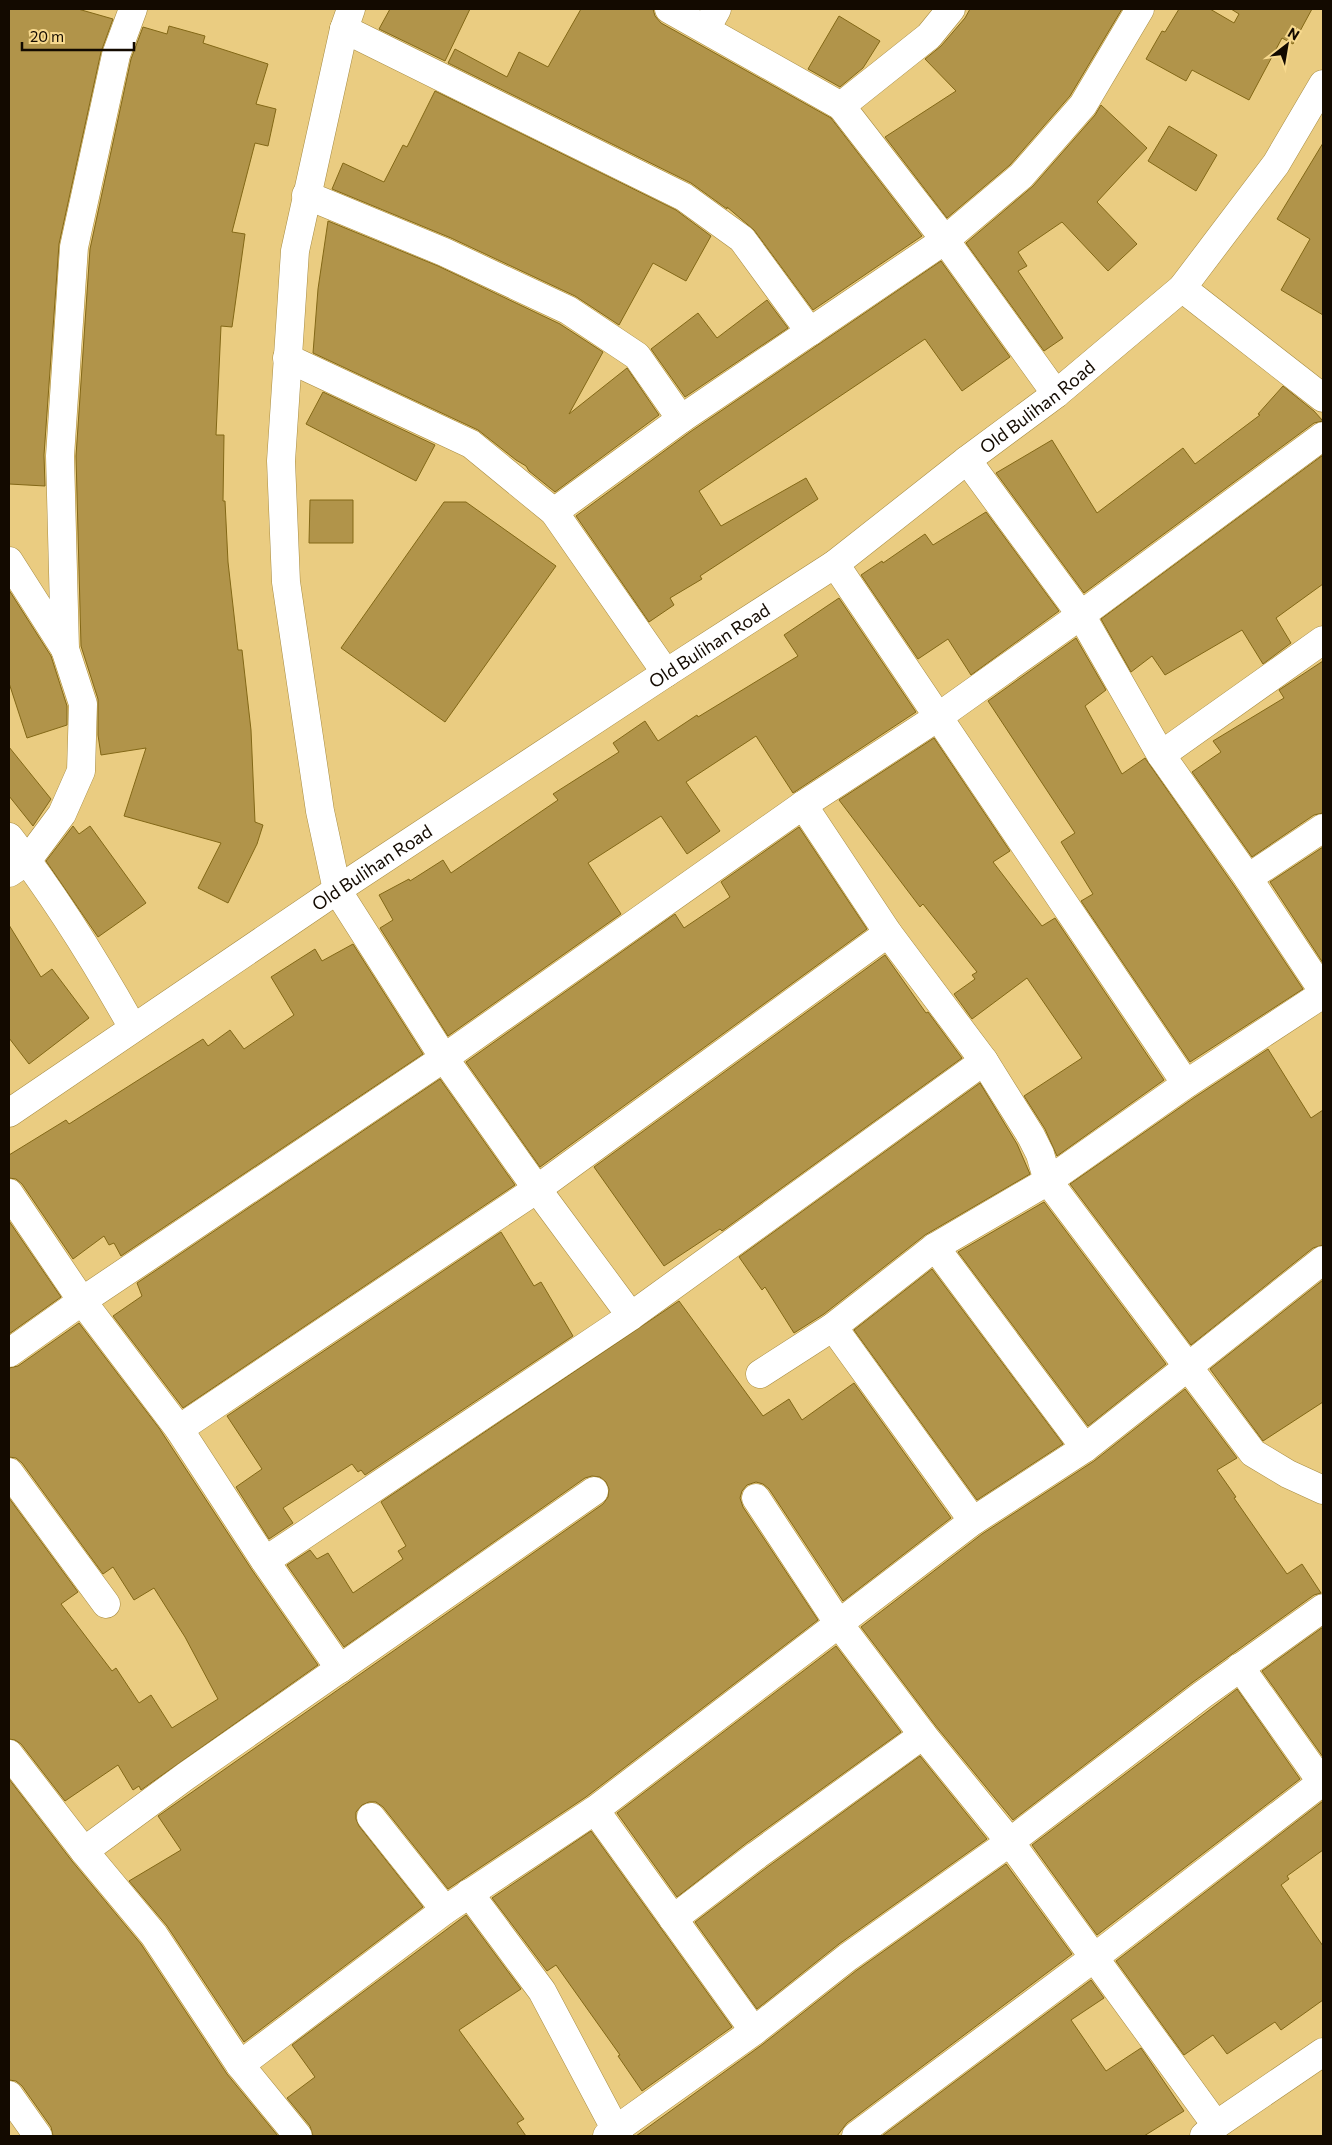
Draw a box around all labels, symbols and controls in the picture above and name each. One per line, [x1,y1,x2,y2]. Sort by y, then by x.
scale bar [22,20,135,52]
north arrow [1262,20,1312,70]
text: N [1285,23,1303,43]
text: 20 m [30,27,64,45]
street label: Old Bulihan Road [975,355,1099,458]
street label: Old Bulihan Road [644,598,774,692]
street label: Old Bulihan Road [307,820,436,915]

